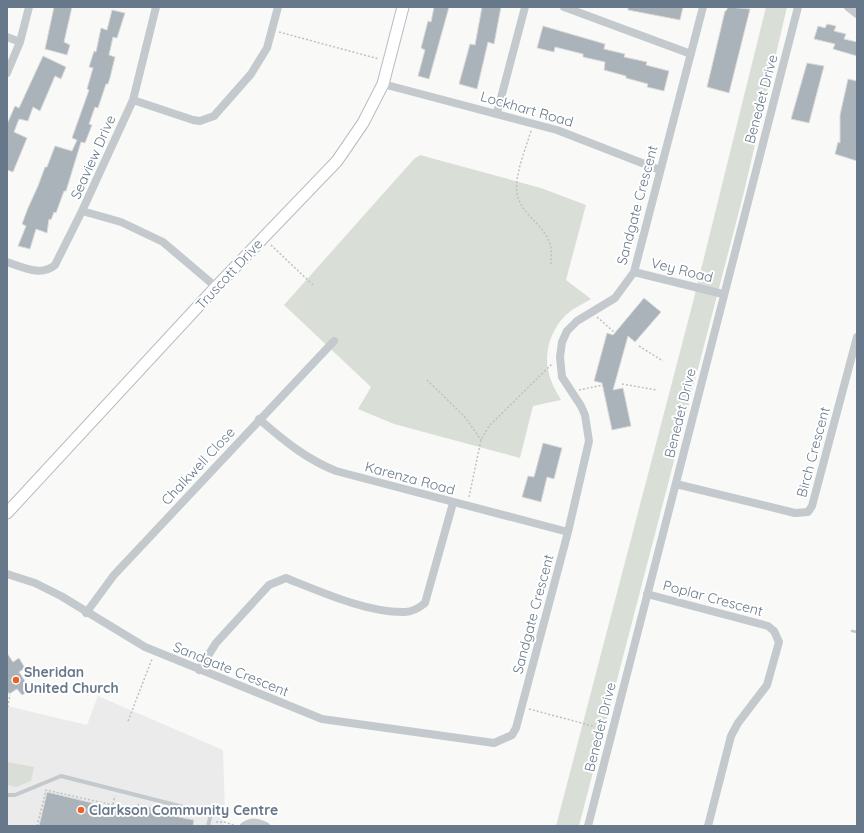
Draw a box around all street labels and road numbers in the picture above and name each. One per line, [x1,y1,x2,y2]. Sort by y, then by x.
street label: Benedet Drive [740,52,782,146]
street label: Lockhart Road [479,87,575,131]
street label: Seaview Drive [66,112,120,202]
street label: Sandgate Crescent [612,143,662,267]
street label: Truscott Drive [192,235,266,313]
street label: Vey Road [649,254,715,286]
street label: Benedet Drive [660,366,700,460]
street label: Birch Crescent [792,405,834,499]
street label: Chalkwell Close [157,423,239,509]
street label: Karenza Road [363,457,457,499]
street label: Sandgate Crescent [508,552,558,676]
street label: Poplar Crescent [661,576,765,620]
street label: Sandgate Crescent [171,638,292,701]
street label: Benedet Drive [580,680,620,774]

